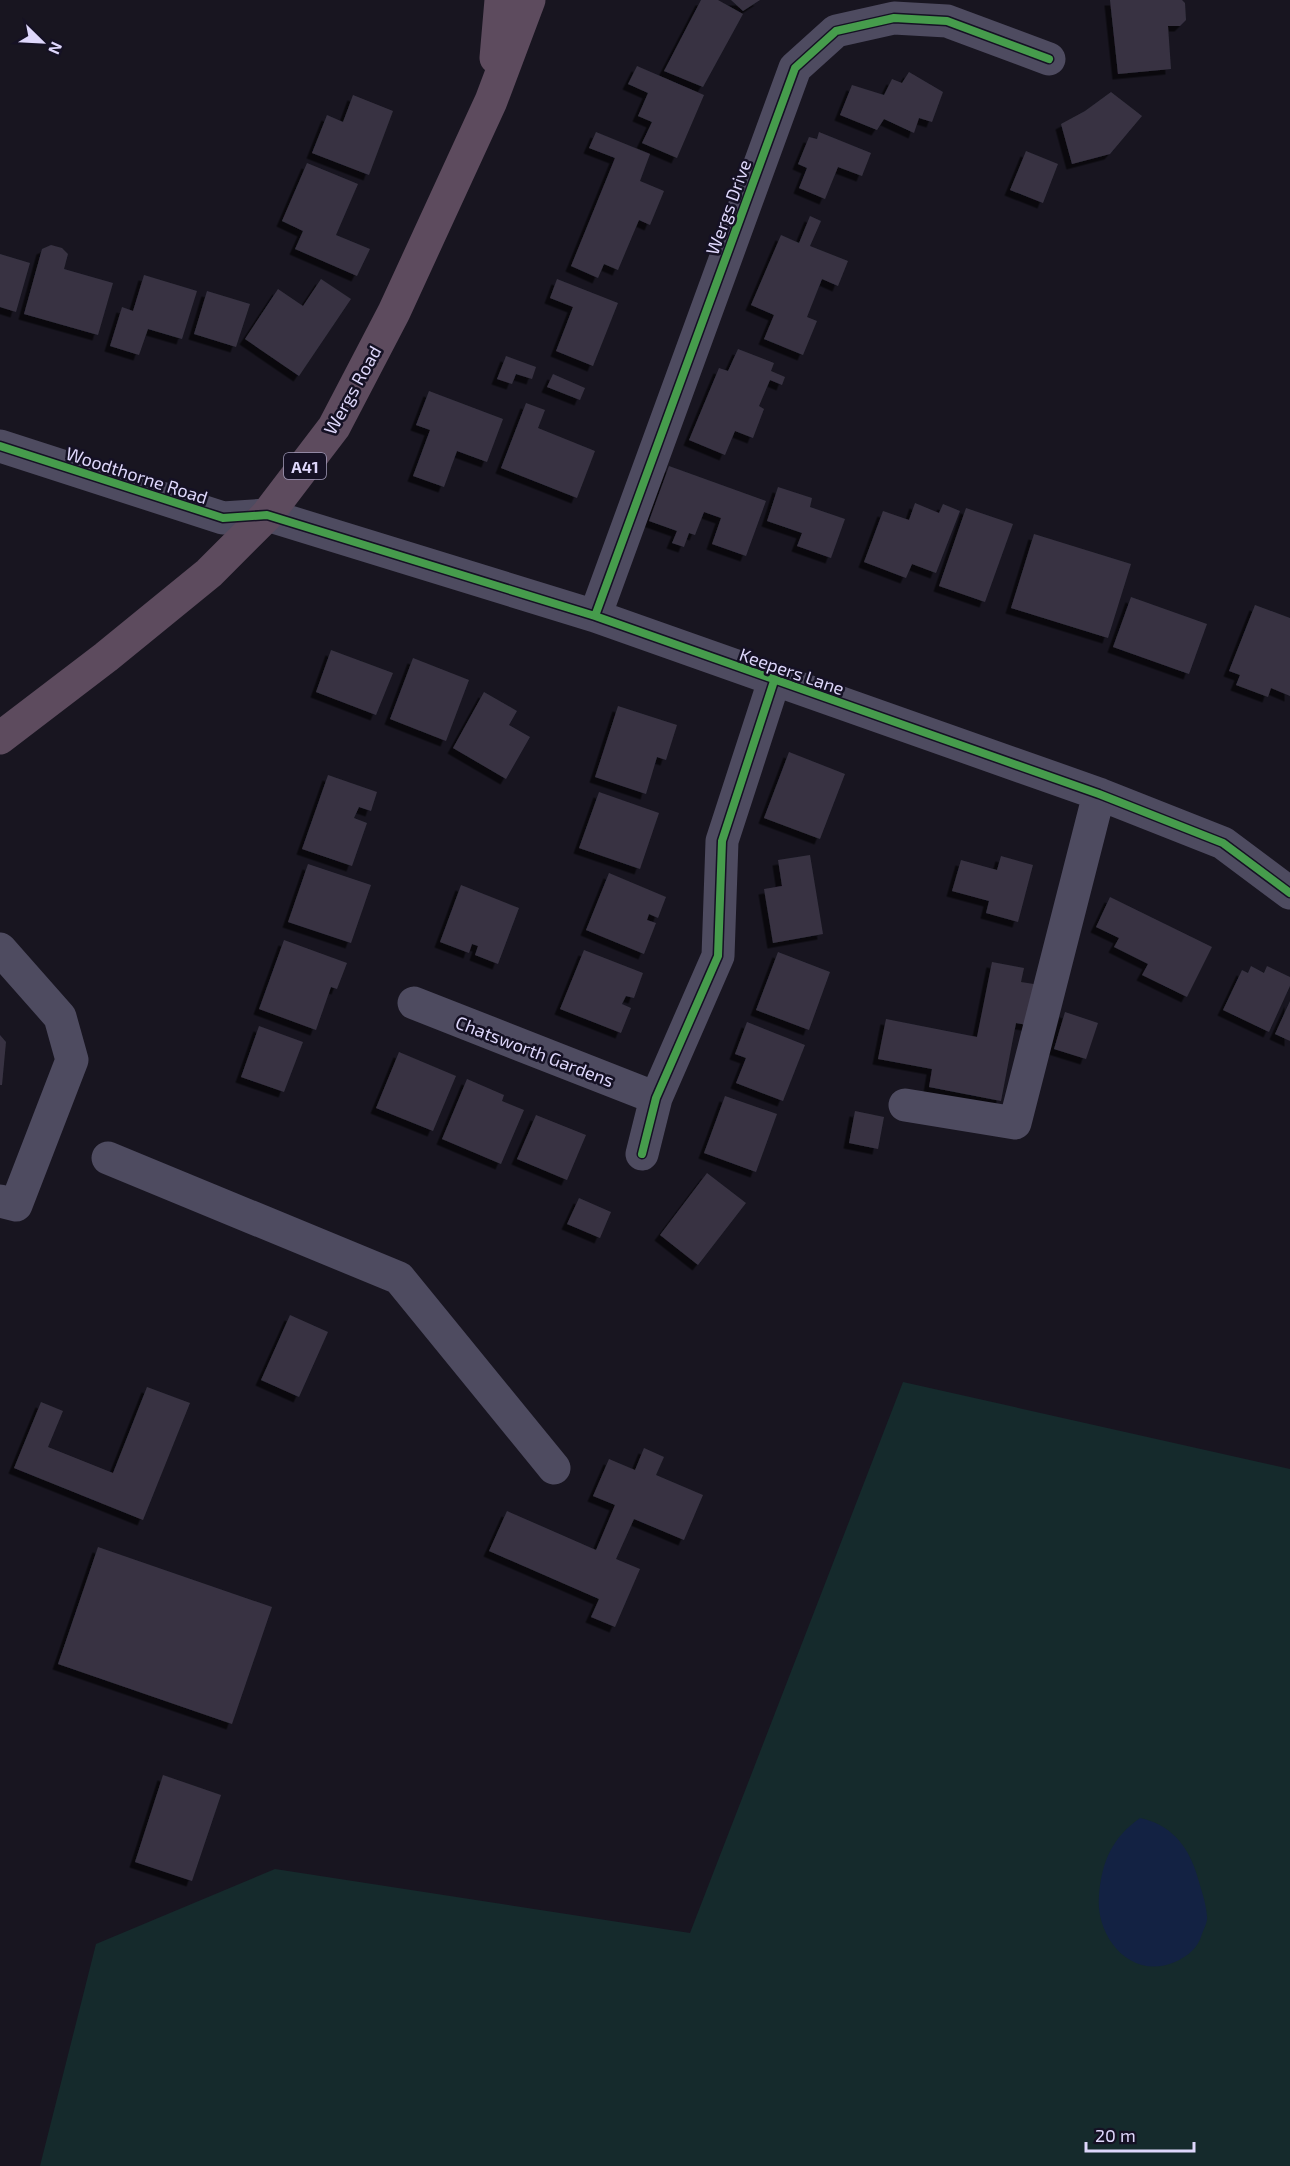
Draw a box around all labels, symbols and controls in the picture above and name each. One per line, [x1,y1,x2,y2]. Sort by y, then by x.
north arrow [12,12,72,72]
text: N [45,39,67,57]
street label: Wergs Drive [701,156,755,258]
street label: Wergs Road [319,342,385,438]
street label: Woodthorne Road [63,442,211,508]
road number: A41 [284,453,326,479]
street label: Keepers Lane [737,643,847,699]
street label: Chatsworth Gardens [453,1011,617,1091]
scale bar [1086,2115,1194,2153]
text: 20 m [1095,2124,1136,2146]

